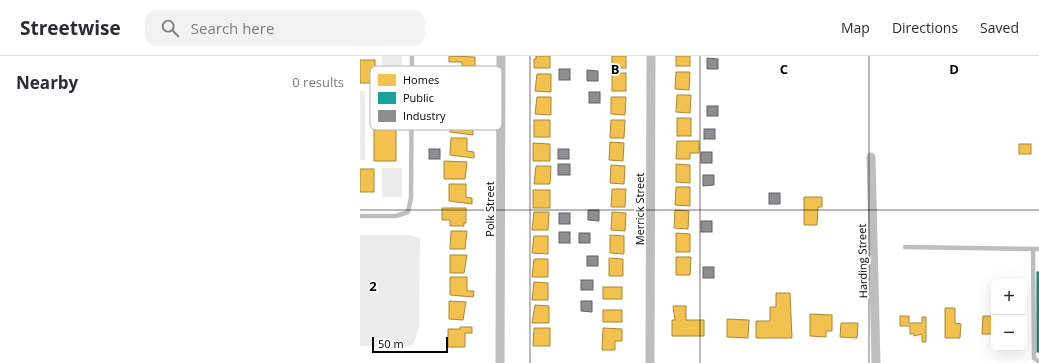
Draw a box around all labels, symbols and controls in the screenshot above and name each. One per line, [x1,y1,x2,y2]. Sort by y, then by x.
search box [145,10,425,46]
text: Streetwise [20,15,121,41]
icon: search [159,17,181,39]
text: Search here [191,18,274,38]
text: Map [841,18,870,37]
text: Directions [892,18,958,37]
text: Saved [980,18,1019,37]
text: B [611,60,620,78]
text: C [780,60,788,78]
text: D [949,60,959,78]
legend [370,66,502,130]
text: Nearby [16,71,78,94]
text: Homes [403,72,439,87]
text: 0 results [292,73,344,91]
text: Public [403,90,434,105]
text: Industry [403,108,446,123]
street label: Merrick Street [632,173,647,245]
street label: Polk Street [482,181,497,237]
street label: Harding Street [854,224,870,298]
text: 2 [369,277,377,295]
map controls [991,279,1027,351]
button: + [991,279,1027,315]
button: − [991,315,1027,351]
scale bar [372,335,448,354]
text: 50 m [378,336,404,351]

